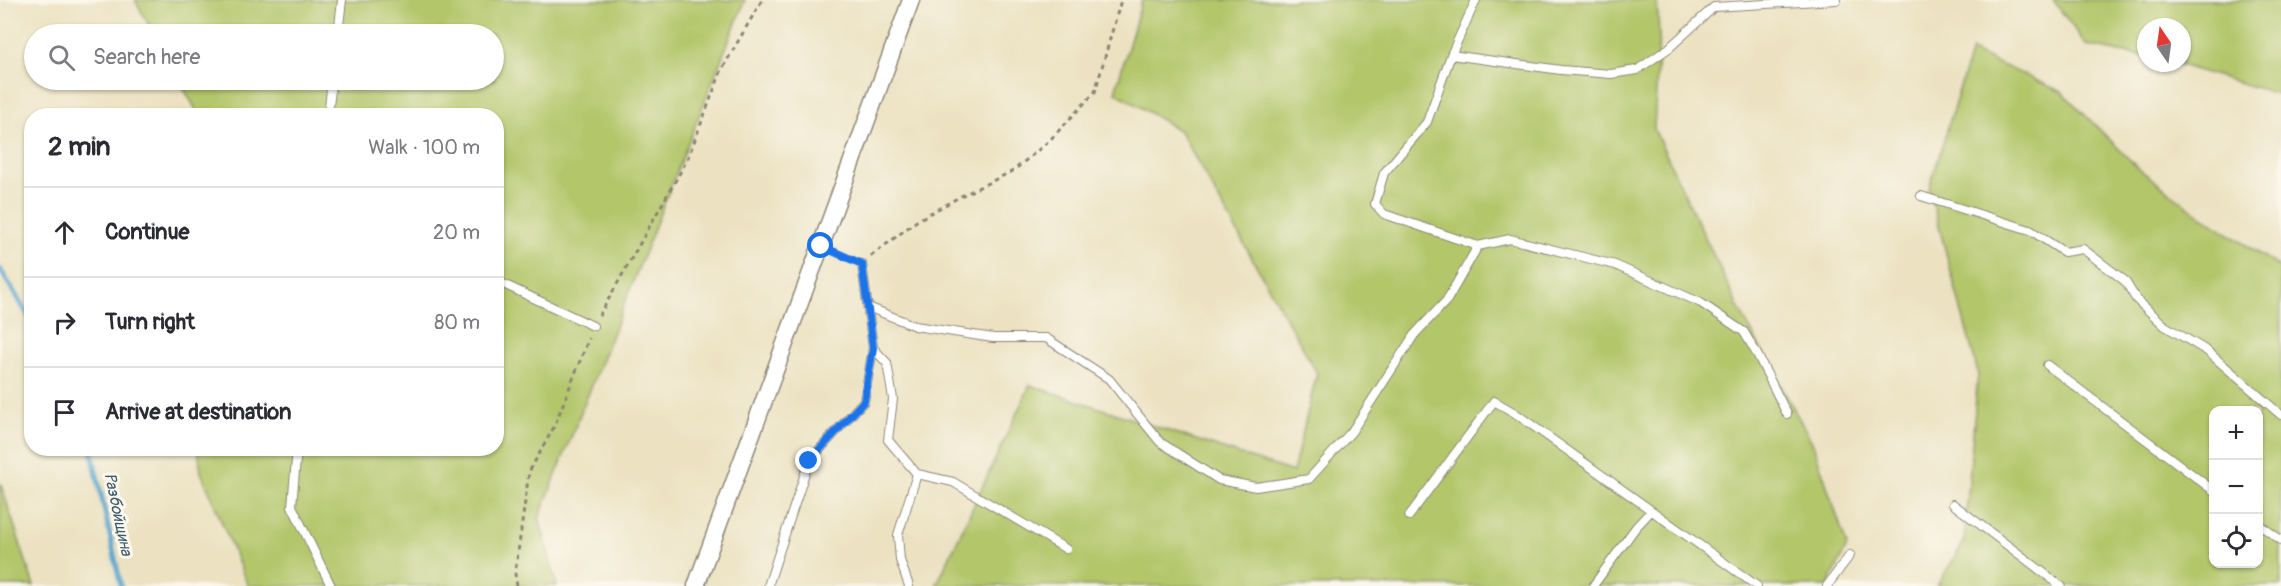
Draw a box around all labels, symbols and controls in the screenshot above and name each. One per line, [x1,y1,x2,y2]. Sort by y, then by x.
north arrow [2137,18,2191,72]
search box [24,24,504,90]
icon: search [45,41,78,74]
text: Search here [93,43,200,71]
text: 2 min [48,131,110,163]
text: Walk · 100 m [368,135,480,160]
icon: ahead [48,216,81,249]
text: Continue [105,218,189,246]
text: 20 m [433,220,480,245]
route start [807,232,833,258]
icon: right [48,306,81,339]
text: Turn right [105,308,195,336]
text: 80 m [434,310,480,335]
icon: arrive [48,396,81,429]
text: Arrive at destination [105,398,291,426]
map controls [2209,406,2263,568]
button: + [2209,406,2263,460]
route end [795,447,821,473]
button: − [2209,460,2263,514]
water label: Разбойщина [100,471,137,559]
button: locate [2209,514,2263,568]

